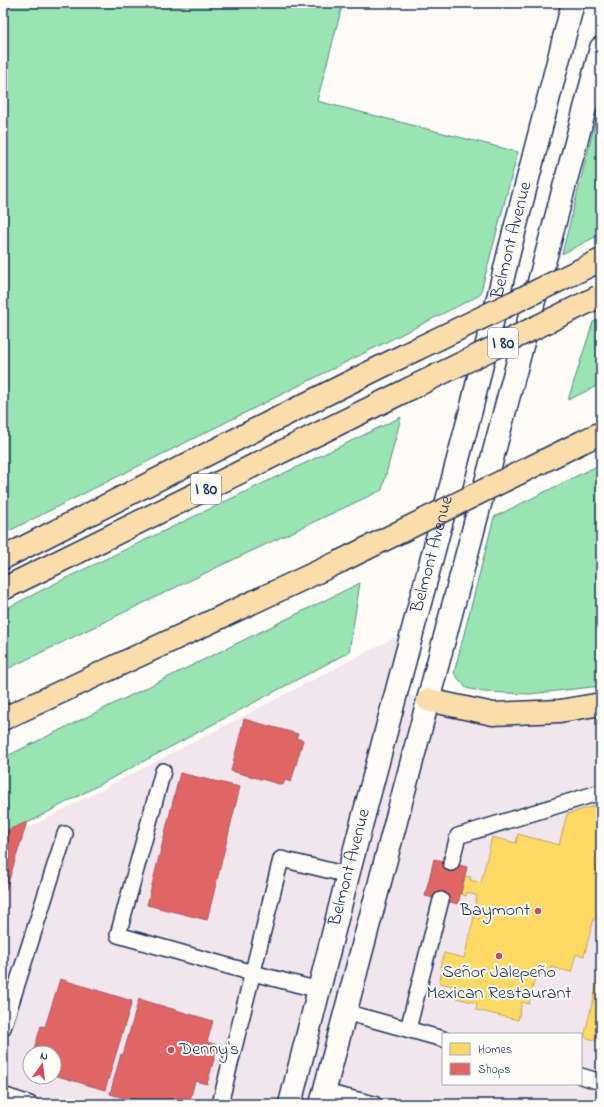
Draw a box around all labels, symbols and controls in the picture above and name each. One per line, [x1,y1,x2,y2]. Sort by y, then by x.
street label: Belmont Avenue [485,178,540,302]
road number: I 80 [488,328,518,358]
road number: I 80 [191,474,221,504]
street label: Belmont Avenue [405,492,461,617]
street label: Belmont Avenue [322,805,378,930]
place label: Baymont [459,898,530,924]
marker: Baymont [533,906,543,916]
marker: Señor Jalepeño Mexican Restaurant [494,951,504,961]
place label: Señor Jalepeño Mexican Restaurant [427,960,571,1007]
legend [442,1033,582,1085]
place label: Denny's [178,1037,239,1063]
text: Homes [478,1041,512,1059]
north arrow [22,1045,62,1085]
marker: Denny's [166,1045,176,1055]
text: N [39,1048,50,1065]
text: Shops [478,1061,510,1079]

